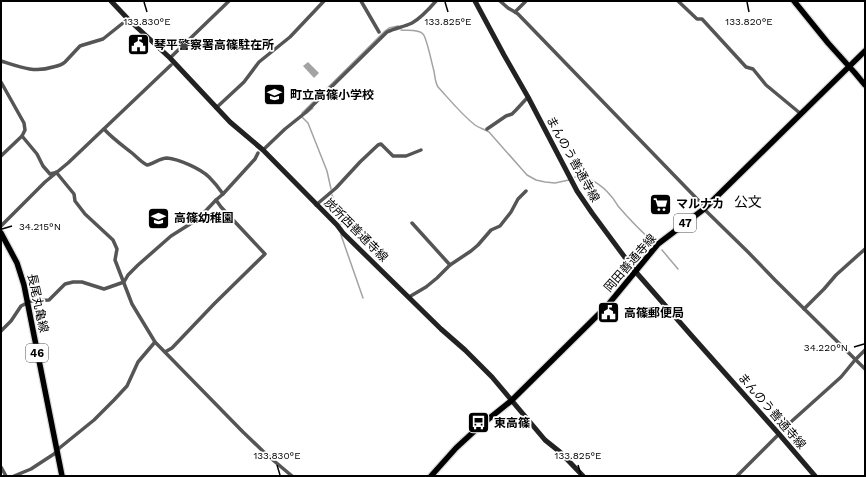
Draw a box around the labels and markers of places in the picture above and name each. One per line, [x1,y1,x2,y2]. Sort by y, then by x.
public building icon: 琴平警察署高篠駐在所 [126,32,152,58]
place label: 琴平警察署高篠駐在所 [154,38,274,52]
school or university icon: 町立高篠小学校 [262,82,288,108]
place label: 町立高篠小学校 [290,88,374,102]
supermarket icon: マルナカ [648,191,674,217]
place label: マルナカ [676,197,724,211]
school or university icon: 高篠幼稚園 [146,205,172,231]
place label: 高篠幼稚園 [174,211,234,225]
public building icon: 高篠郵便局 [596,300,622,326]
place label: 高篠郵便局 [624,306,684,320]
bus stop icon: 東高篠 [466,410,492,436]
place label: 東高篠 [494,416,530,430]

